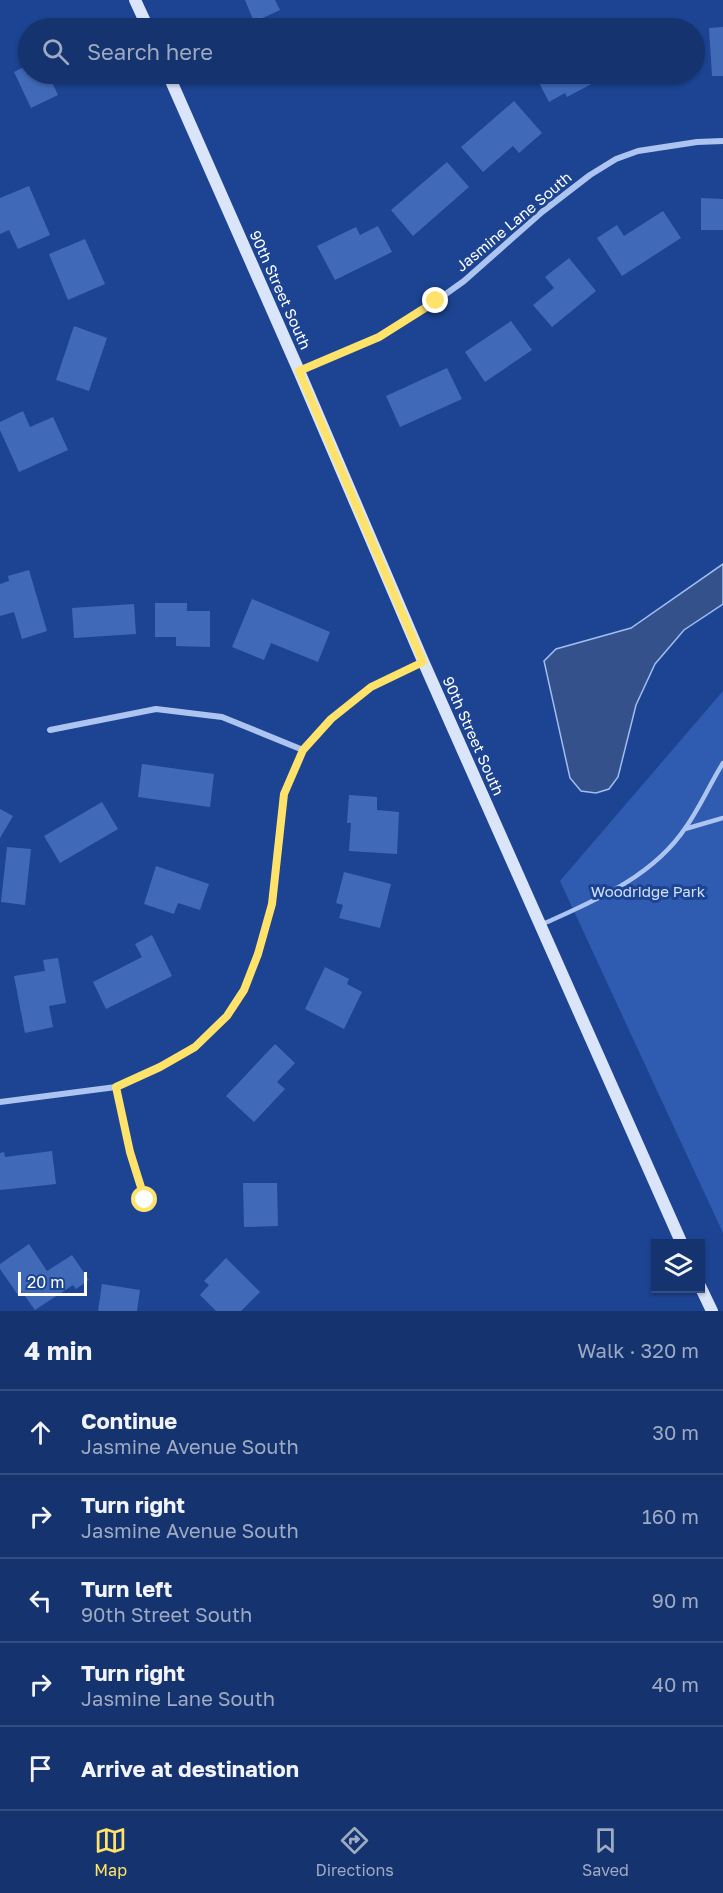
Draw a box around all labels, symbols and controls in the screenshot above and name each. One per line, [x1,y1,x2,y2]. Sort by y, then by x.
search box [18,18,705,84]
icon: search [39,35,72,68]
text: Search here [87,38,213,65]
street label: Jasmine Lane South [452,168,575,275]
street label: 90th Street South [247,227,315,352]
route end [422,287,448,313]
street label: 90th Street South [440,673,508,798]
park label: Woodridge Park [591,882,706,900]
route start [131,1186,157,1212]
map controls [651,1239,705,1293]
button: layers [651,1239,705,1293]
scale bar [18,1269,87,1296]
text: 20 m [27,1272,64,1292]
text: 4 min [24,1335,92,1366]
text: Walk · 320 m [577,1338,699,1362]
text: Continue [81,1407,177,1434]
icon: ahead [24,1416,57,1449]
text: 30 m [652,1420,699,1444]
text: Jasmine Avenue South [81,1434,299,1458]
text: Turn right [81,1491,185,1518]
icon: right [24,1500,57,1533]
text: 160 m [642,1504,699,1528]
text: Jasmine Avenue South [81,1518,299,1542]
text: Turn left [81,1575,172,1602]
icon: left [24,1584,57,1617]
text: 90 m [652,1588,699,1612]
text: 90th Street South [81,1602,252,1626]
text: Turn right [81,1659,185,1686]
icon: right [24,1668,57,1701]
text: 40 m [652,1672,699,1696]
text: Jasmine Lane South [81,1686,275,1710]
icon: arrive [24,1752,57,1785]
text: Arrive at destination [81,1755,299,1782]
tab: Map [94,1824,127,1880]
tab: Directions [316,1824,394,1880]
tab: Saved [582,1824,629,1880]

